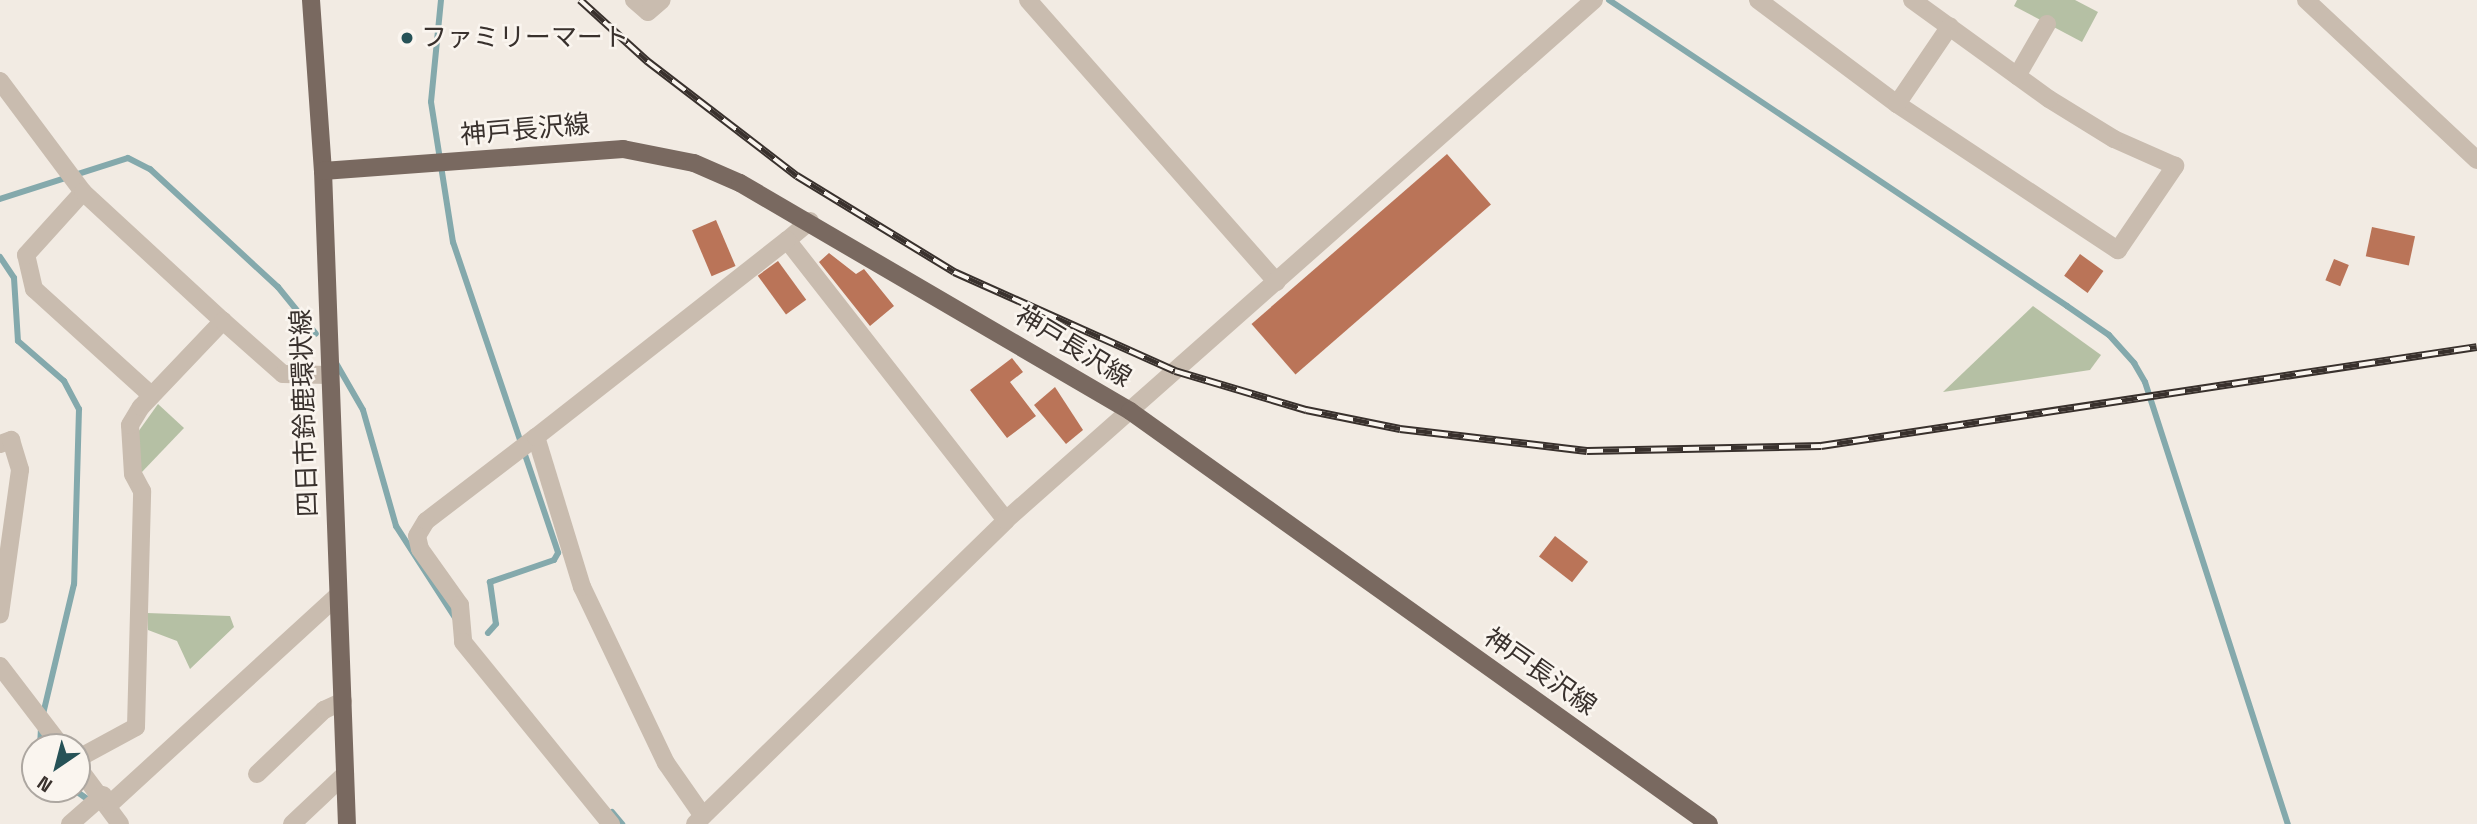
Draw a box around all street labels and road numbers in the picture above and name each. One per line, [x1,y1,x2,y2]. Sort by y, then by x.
street label: 神戸長沢線 [459,109,591,151]
street label: 神戸長沢線 [1009,300,1137,394]
street label: 四日市鈴鹿環状線 [286,309,324,517]
street label: 神戸長沢線 [1478,622,1602,722]

